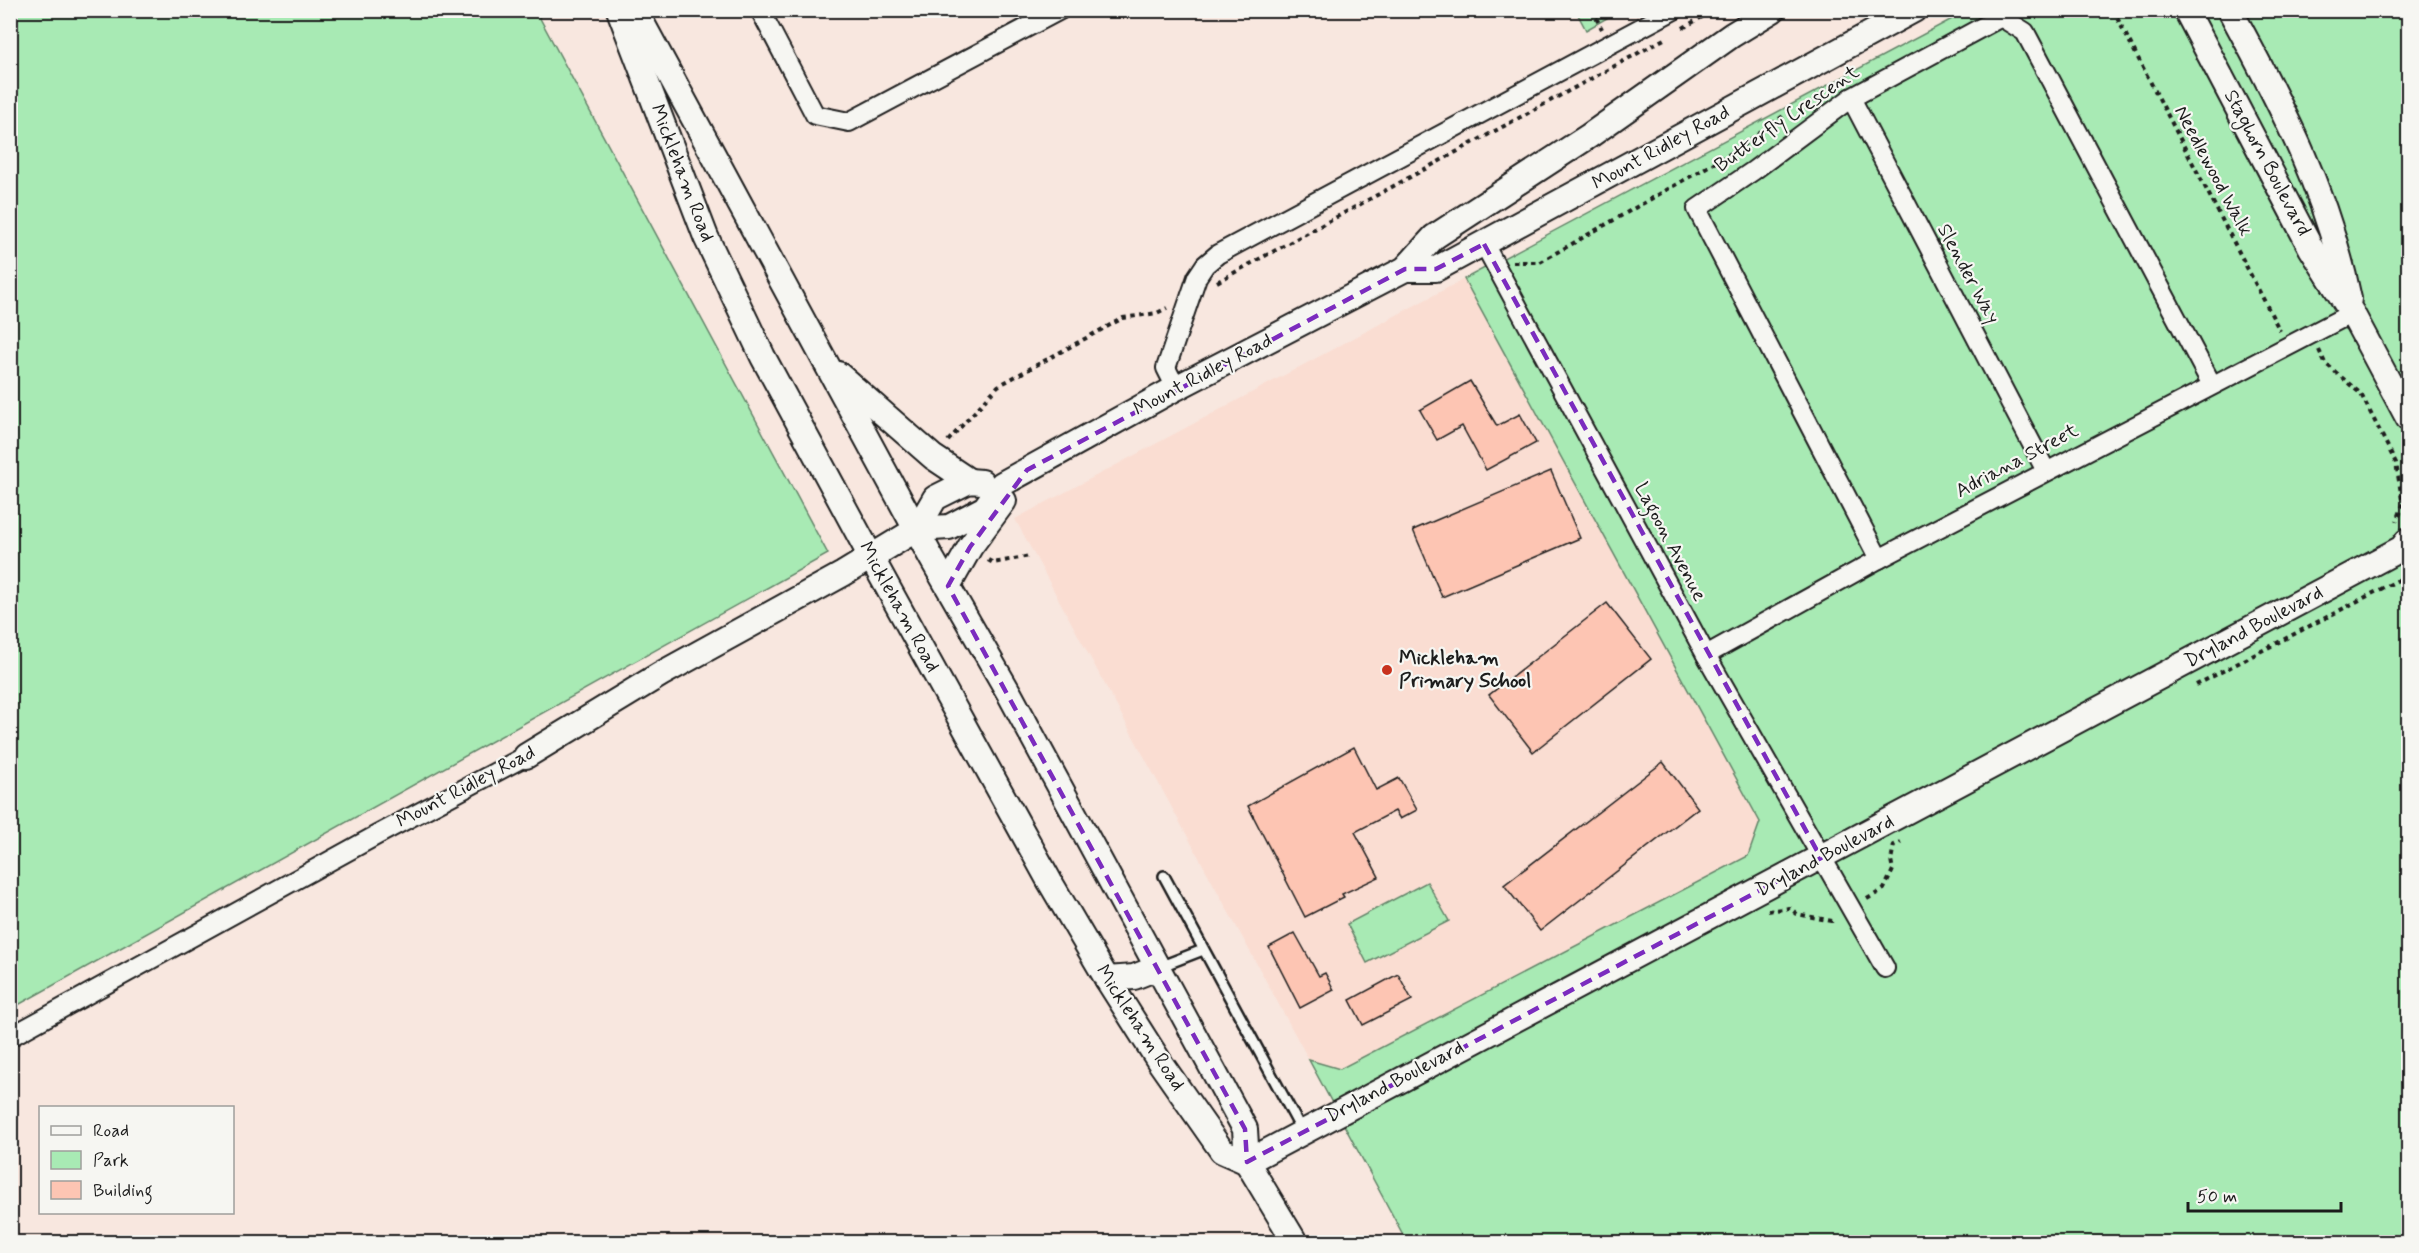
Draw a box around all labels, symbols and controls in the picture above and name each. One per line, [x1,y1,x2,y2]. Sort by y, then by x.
street label: Butterfly Crescent [1709,59,1865,179]
street label: Staghorn Boulevard [2216,85,2317,241]
street label: Mount Ridley Road [1587,99,1735,197]
street label: Mickleham Road [643,100,721,246]
street label: Needlewood Walk [2167,101,2259,241]
street label: Slender Way [1930,219,2006,329]
street label: Mount Ridley Road [1129,327,1277,423]
street label: Adriana Street [1951,417,2083,505]
street label: Lagoon Avenue [1626,478,1713,607]
street label: Mickleham Road [852,537,946,677]
street label: Dryland Boulevard [2180,579,2328,675]
place label: Mickleham Primary School [1399,645,1531,695]
marker: Mickleham Primary School [1380,663,1394,677]
street label: Mount Ridley Road [392,739,540,835]
street label: Dryland Boulevard [1751,808,1899,904]
street label: Mickleham Road [1089,960,1191,1096]
street label: Dryland Boulevard [1321,1034,1469,1130]
legend [39,1106,234,1214]
text: Road [93,1119,129,1143]
text: Park [93,1149,129,1173]
scale bar [2188,1175,2341,1213]
text: Building [93,1179,153,1205]
text: 50 m [2197,1185,2237,1209]

